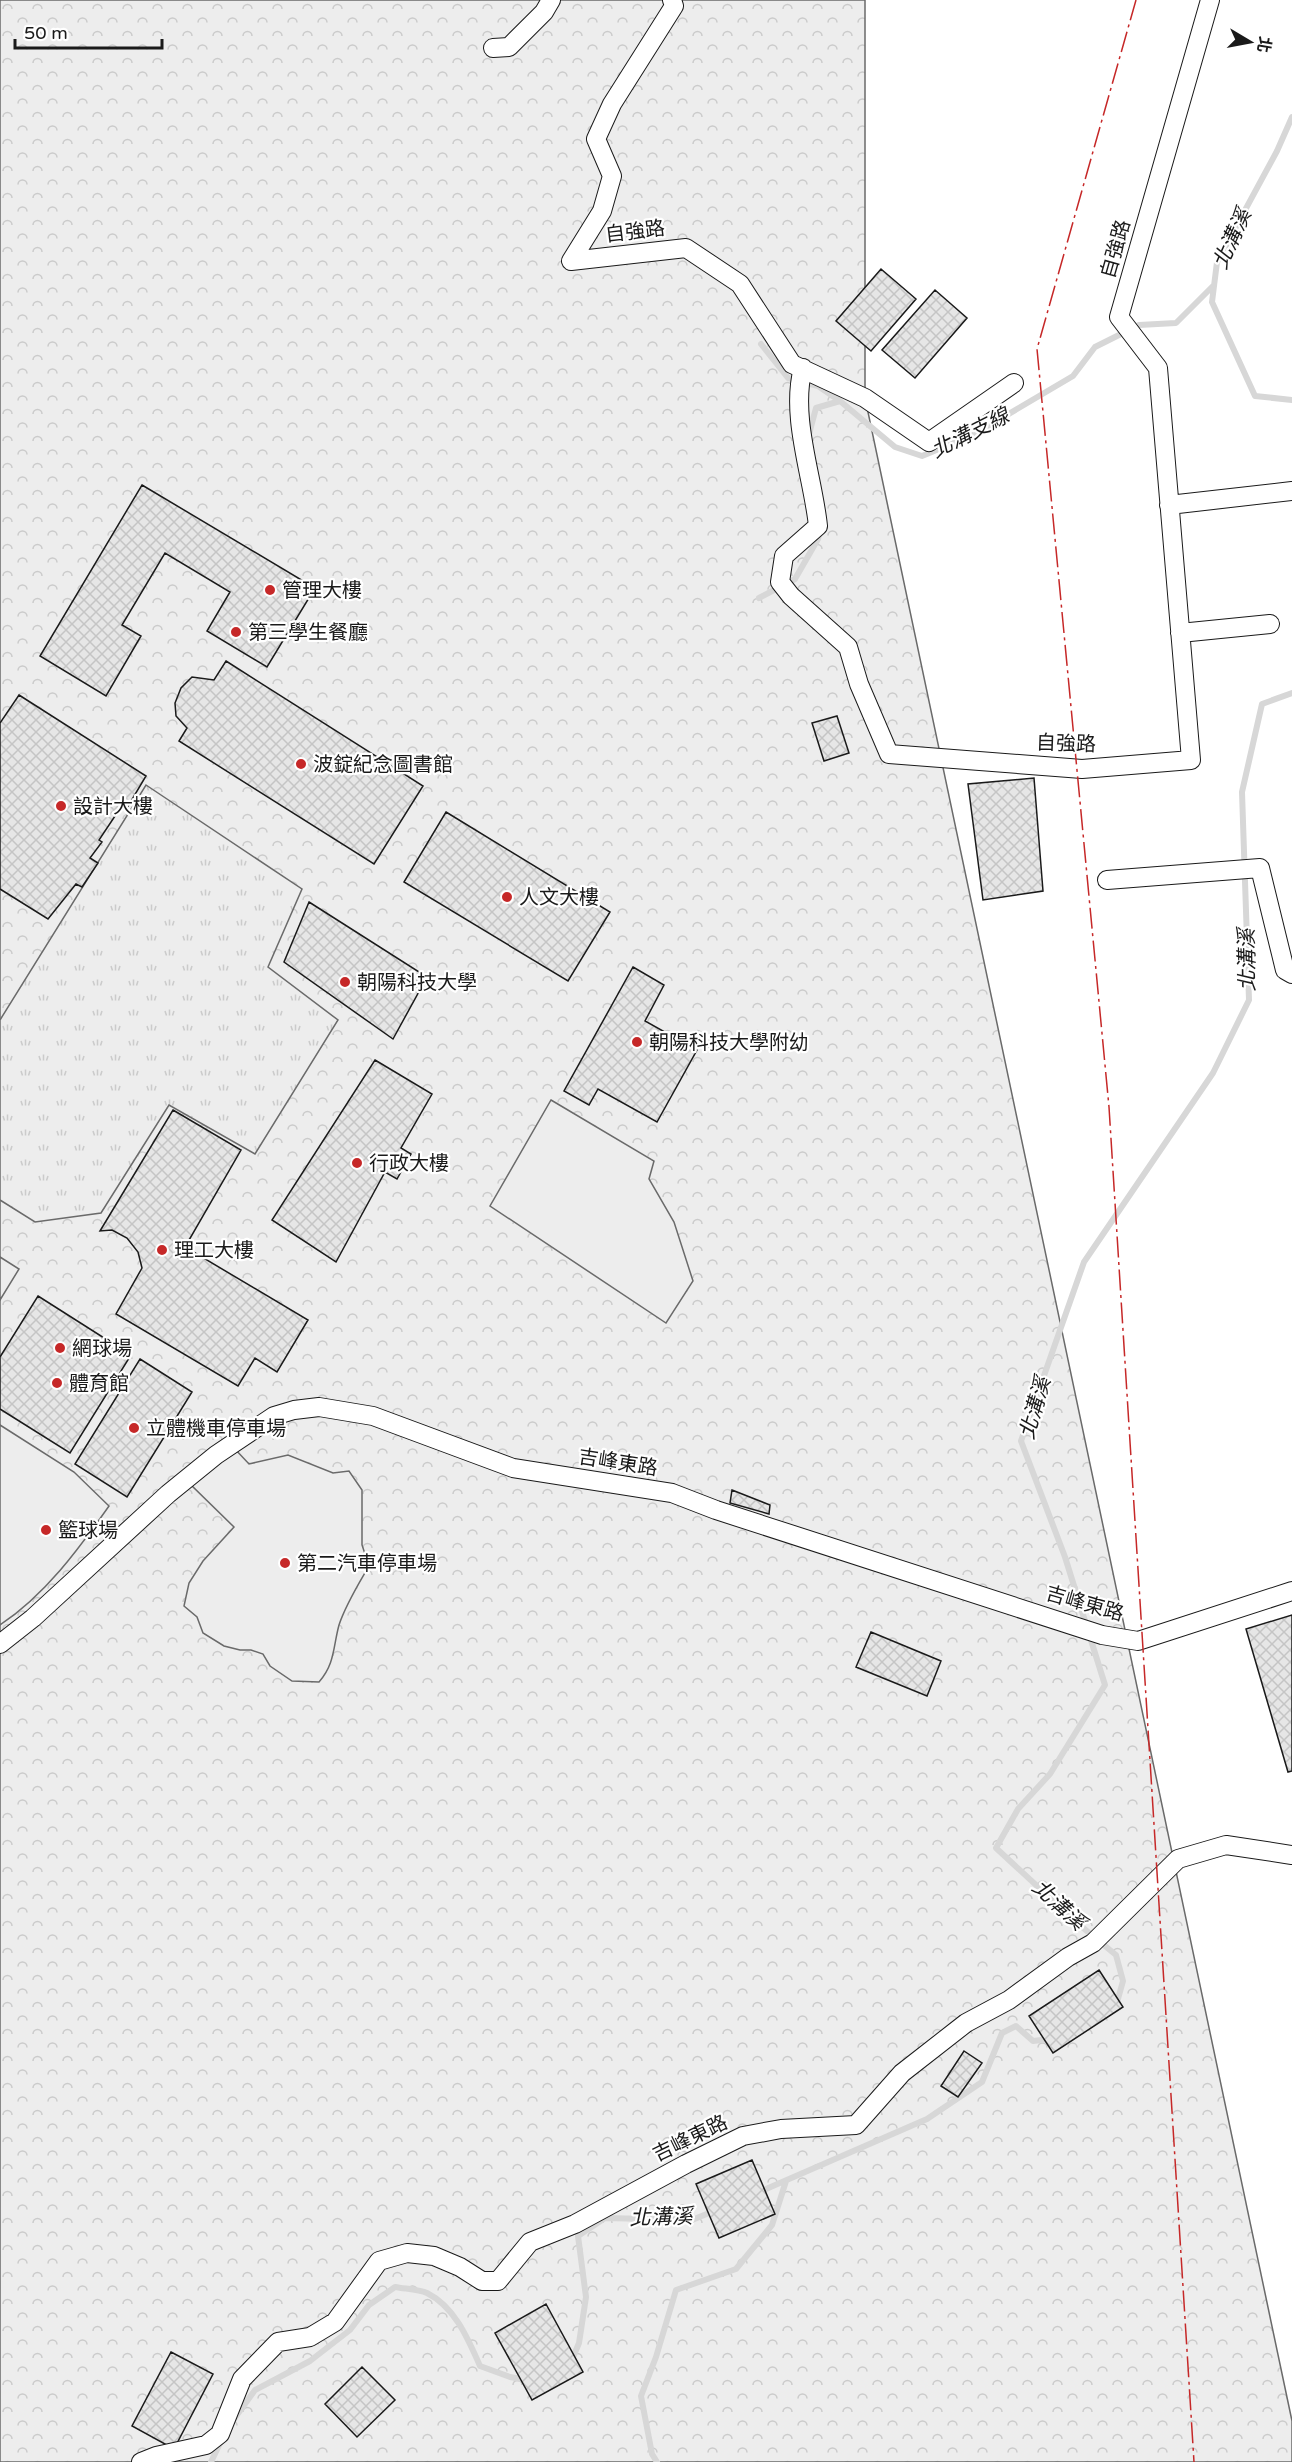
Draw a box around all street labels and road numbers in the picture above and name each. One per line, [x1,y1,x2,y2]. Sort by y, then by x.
street label: 自強路 [604,216,666,248]
street label: 自強路 [1096,217,1136,281]
street label: 自強路 [1036,731,1096,757]
street label: 吉峰東路 [576,1445,659,1481]
street label: 吉峰東路 [1043,1581,1126,1627]
street label: 吉峰東路 [649,2111,732,2167]

